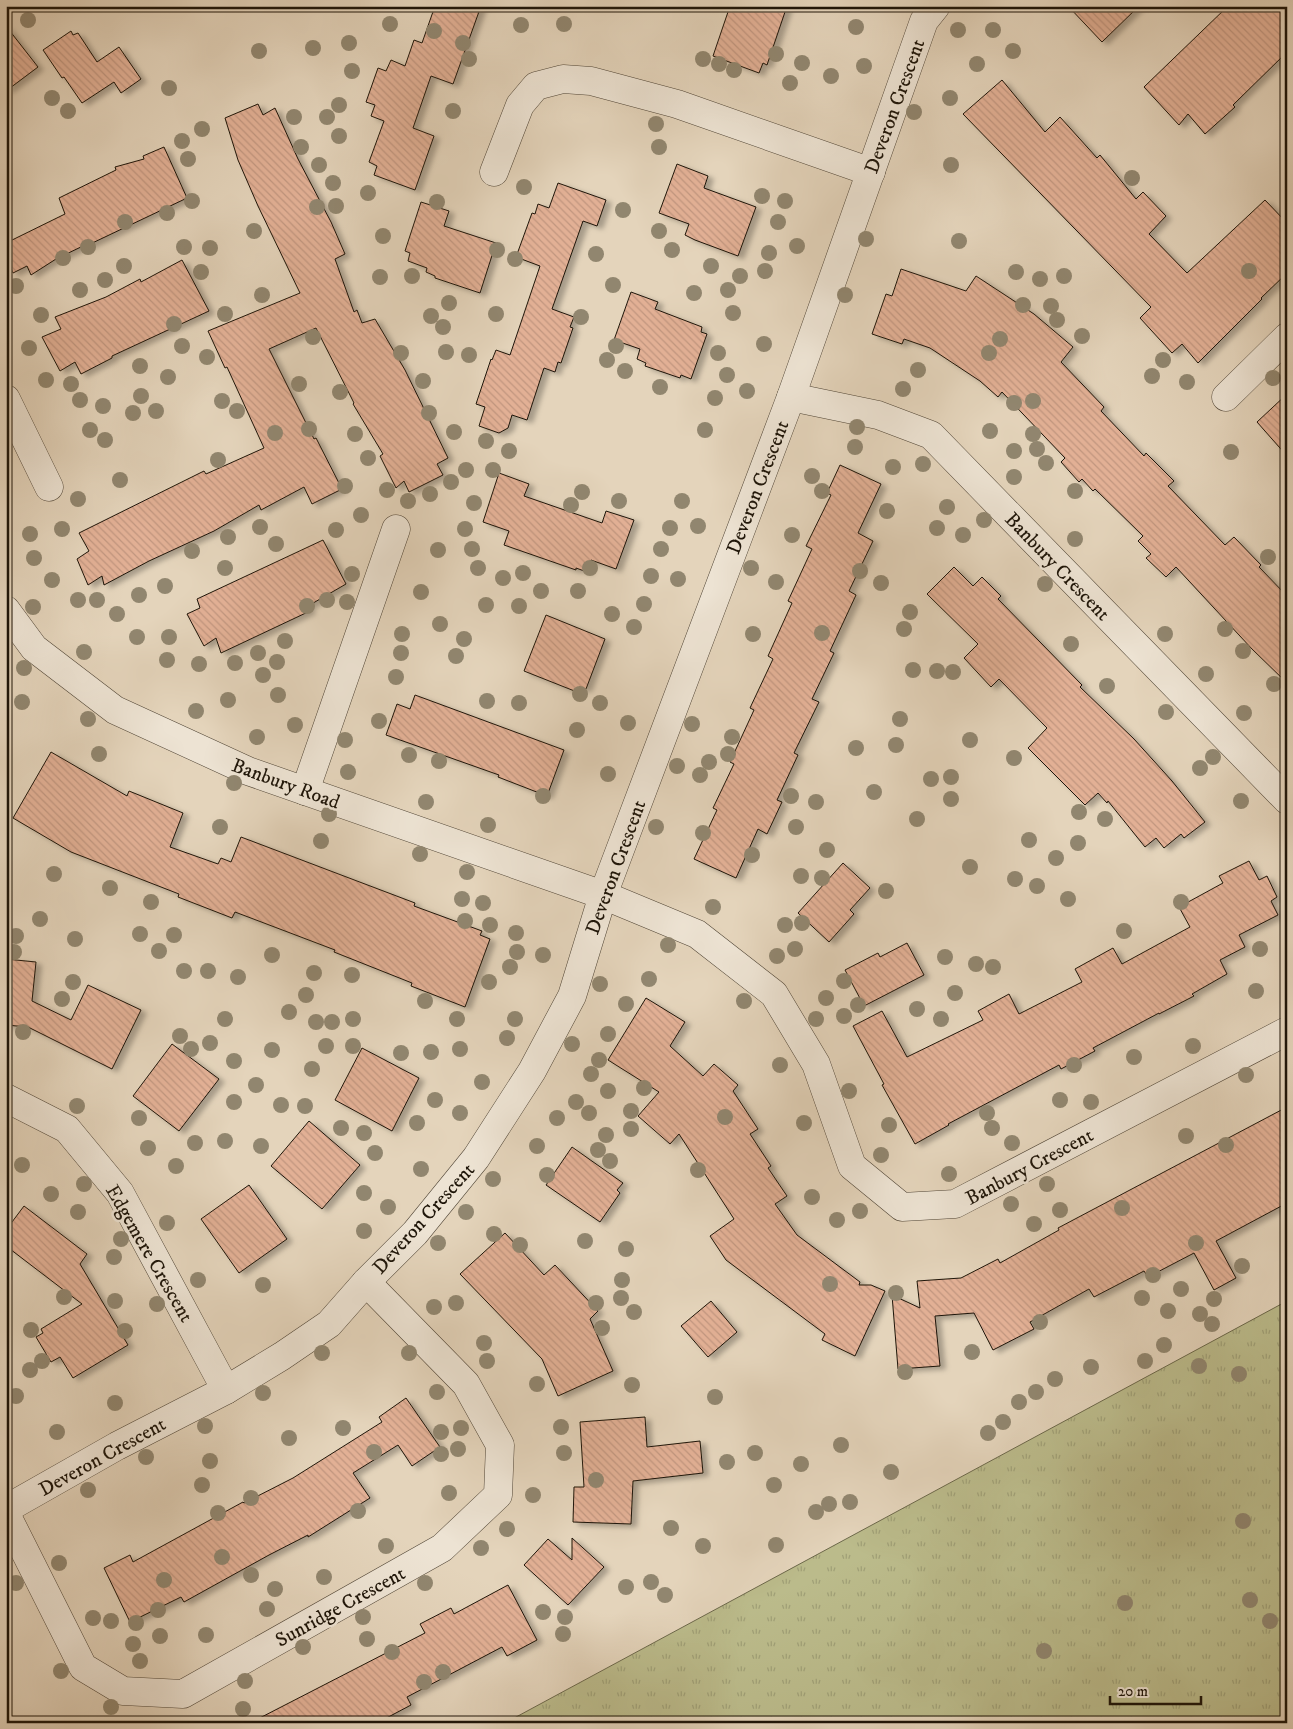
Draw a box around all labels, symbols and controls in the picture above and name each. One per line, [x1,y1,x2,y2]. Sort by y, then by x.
street label: Deveron Crescent [859,36,931,177]
street label: Deveron Crescent [721,417,795,558]
street label: Banbury Crescent [999,508,1115,626]
street label: Banbury Road [228,753,343,816]
street label: Deveron Crescent [580,797,652,938]
street label: Banbury Crescent [962,1123,1098,1211]
street label: Deveron Crescent [368,1158,481,1280]
street label: Edgemere Crescent [99,1181,198,1327]
street label: Deveron Crescent [35,1412,171,1503]
street label: Sunridge Crescent [271,1561,410,1653]
scale bar [1110,1674,1202,1706]
text: 20 m [1118,1682,1148,1701]

